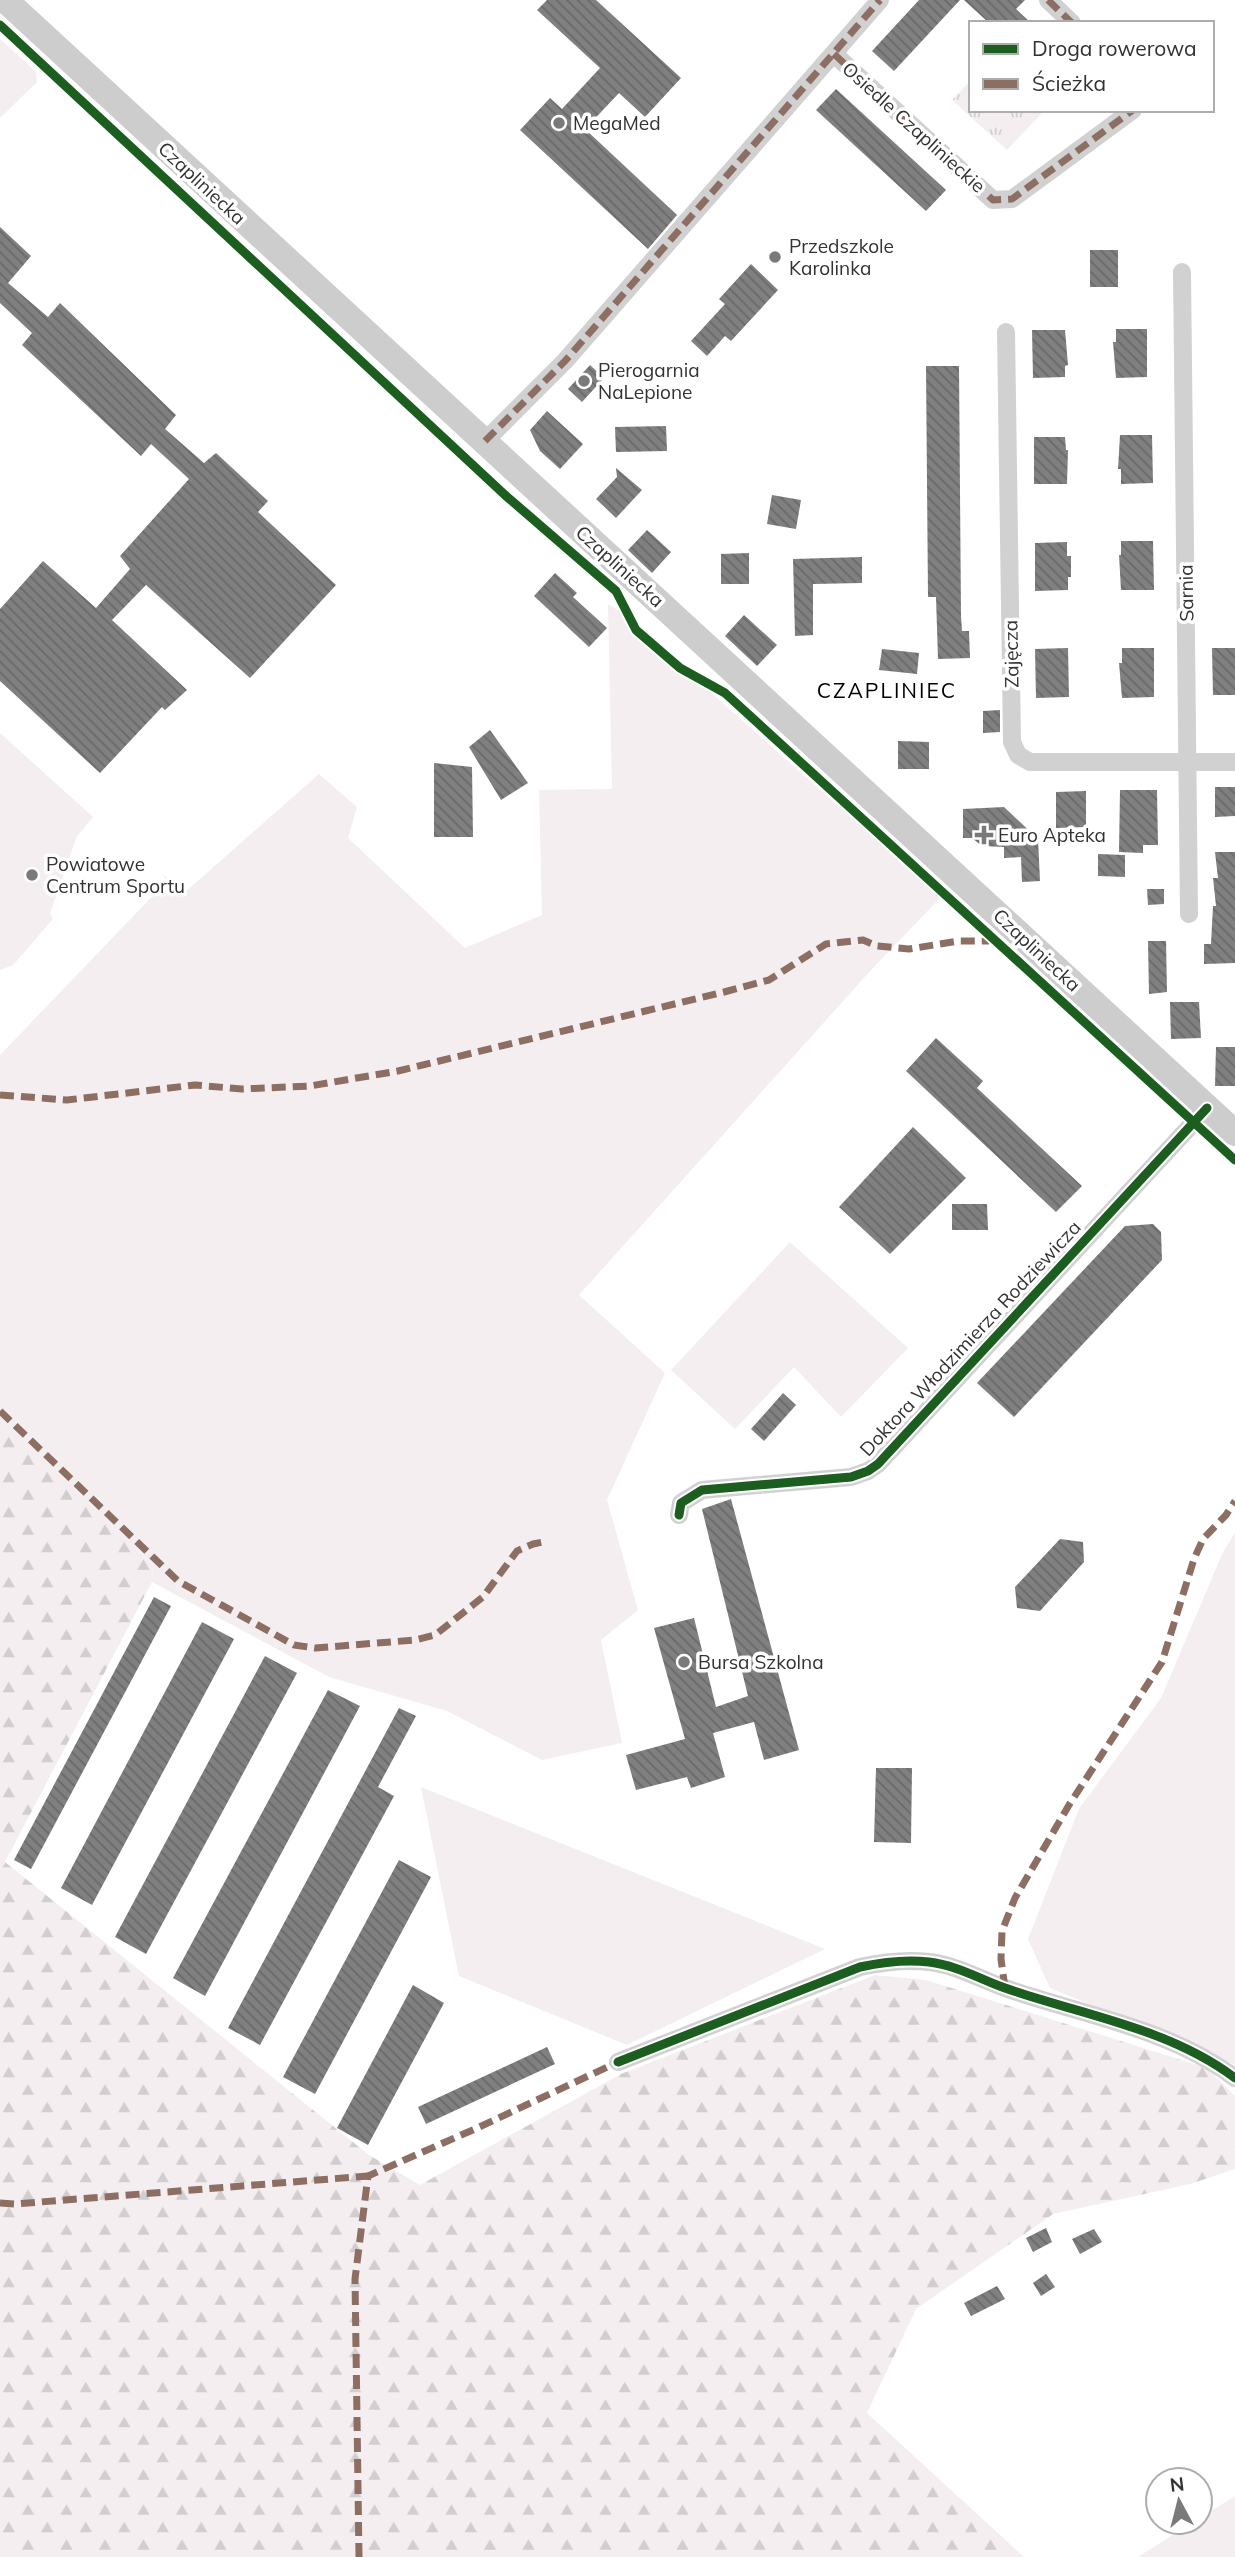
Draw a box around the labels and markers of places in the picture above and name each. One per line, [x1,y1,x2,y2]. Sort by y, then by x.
place label: MegaMed [573,111,661,135]
marker: MegaMed [551,115,567,131]
place label: Przedszkole Karolinka [789,234,894,280]
marker: Przedszkole Karolinka [767,249,783,265]
place label: Pierogarnia NaLepione [598,358,700,404]
marker: Pierogarnia NaLepione [576,373,592,389]
place label: Euro Apteka [998,823,1106,847]
marker: Euro Apteka [976,827,992,843]
place label: Powiatowe Centrum Sportu [46,852,185,898]
marker: Powiatowe Centrum Sportu [24,867,40,883]
place label: Bursa Szkolna [698,1650,824,1674]
marker: Bursa Szkolna [676,1654,692,1670]

